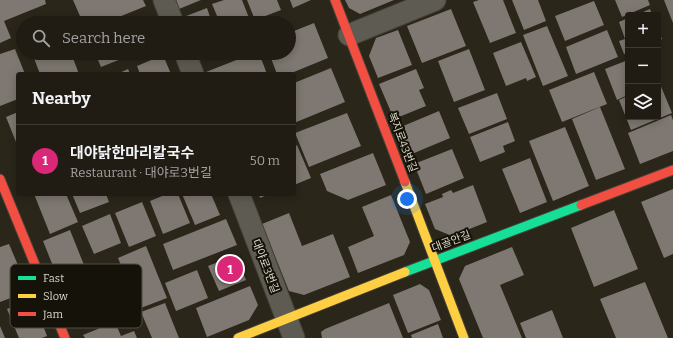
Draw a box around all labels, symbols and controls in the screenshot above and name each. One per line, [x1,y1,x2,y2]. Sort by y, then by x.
map controls [625,12,661,120]
button: + [625,12,661,48]
search box [16,16,296,60]
icon: search [30,27,52,49]
text: Search here [62,29,145,47]
button: − [625,48,661,84]
button: layers [625,84,661,120]
text: Nearby [32,88,91,109]
street label: 복지로43번길 [385,110,420,174]
text: 대야닭한마리칼국수 [70,144,194,162]
text: 1 [42,153,48,168]
text: 50 m [250,153,280,168]
text: Restaurant · 대야로3번길 [70,165,212,180]
your location [397,189,417,209]
street label: 대골안길 [430,228,472,255]
street label: 대야로3번길 [249,237,282,295]
pin: 1 [217,254,243,284]
legend [10,264,142,328]
text: Fast [43,272,64,285]
text: Slow [43,290,68,303]
text: Jam [42,308,63,321]

